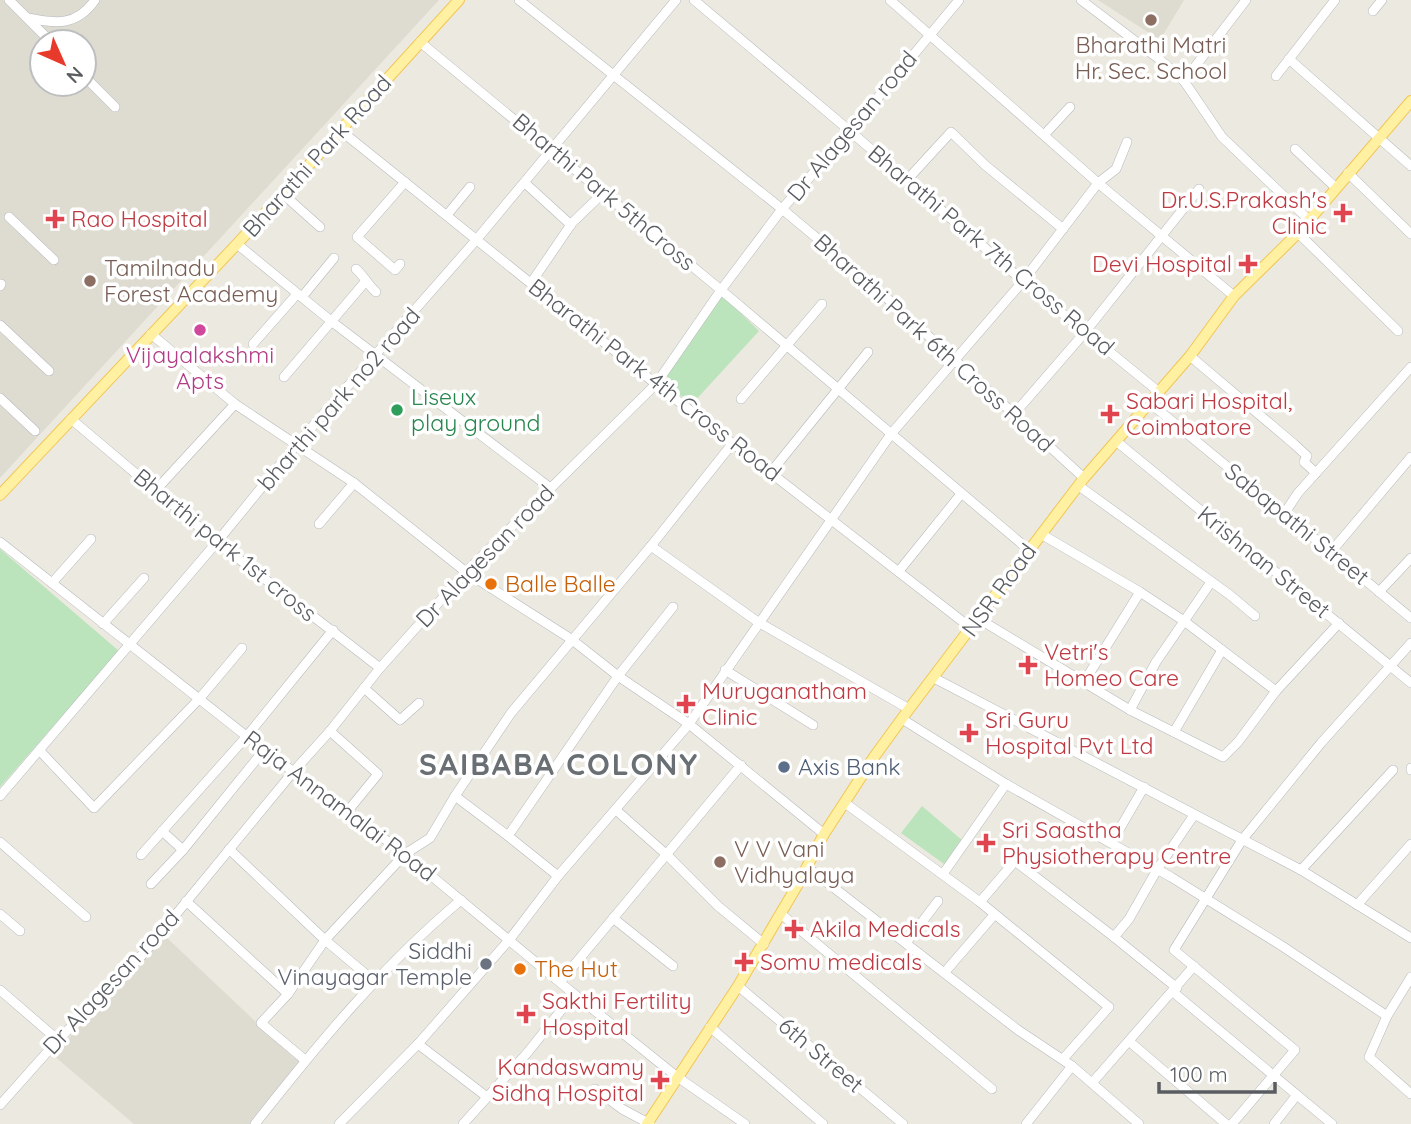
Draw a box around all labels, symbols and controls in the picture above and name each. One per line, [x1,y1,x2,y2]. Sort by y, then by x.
marker: Bharathi Matri Hr. Sec. School [1143,12,1159,28]
north arrow [28,28,98,98]
place label: Bharathi Matri Hr. Sec. School [1075,30,1227,85]
street label: Dr Alagesan road [780,45,923,207]
text: N [62,62,88,88]
street label: Bharathi Park Road [236,68,397,243]
street label: Bharthi Park 5thCross [507,107,702,277]
street label: Bharathi Park 7th Cross Road [862,138,1120,361]
place label: Dr.U.S.Prakash's Clinic [1161,185,1327,240]
marker: Dr.U.S.Prakash's Clinic [1333,203,1353,223]
place label: Rao Hospital [71,204,208,233]
marker: Rao Hospital [45,209,65,229]
street label: Bharathi Park 6th Cross Road [808,227,1060,458]
place label: Devi Hospital [1092,249,1232,278]
place label: Tamilnadu Forest Academy [104,253,278,308]
marker: Devi Hospital [1238,254,1258,274]
street label: Bharathi Park 4th Cross Road [523,272,788,487]
marker: Tamilnadu Forest Academy [82,273,98,289]
street label: bharthi park no2 road [251,301,426,496]
marker: Vijayalakshmi Apts [192,322,208,338]
place label: Vijayalakshmi Apts [126,340,274,395]
place label: Liseux play ground [411,382,540,437]
place label: Sabari Hospital, Coimbatore [1126,386,1292,441]
marker: Liseux play ground [389,402,405,418]
marker: Sabari Hospital, Coimbatore [1100,404,1120,424]
street label: Sabapathi Street [1219,456,1376,591]
street label: Bharthi park 1st cross [128,462,323,627]
street label: Dr Alagesan road [409,478,560,633]
street label: Krishnan Street [1192,499,1337,624]
street label: NSR Road [955,537,1042,642]
place label: Balle Balle [505,569,616,598]
marker: Balle Balle [483,576,499,592]
place label: Vetri's Homeo Care [1044,637,1179,692]
marker: Vetri's Homeo Care [1018,655,1038,675]
place label: Muruganatham Clinic [702,676,867,731]
marker: Muruganatham Clinic [676,694,696,714]
place label: Sri Guru Hospital Pvt Ltd [985,705,1153,760]
marker: Sri Guru Hospital Pvt Ltd [959,723,979,743]
street label: Raja Annamalai Road [238,724,442,887]
district label: SAIBABA COLONY [419,745,699,783]
place label: Axis Bank [798,752,901,781]
marker: Axis Bank [776,759,792,775]
place label: Sri Saastha Physiotherapy Centre [1002,815,1231,870]
marker: Sri Saastha Physiotherapy Centre [976,833,996,853]
place label: V V Vani Vidhyalaya [734,834,854,889]
marker: V V Vani Vidhyalaya [712,854,728,870]
street label: Dr Alagesan road [36,903,185,1060]
place label: Akila Medicals [810,914,960,943]
marker: Akila Medicals [784,919,804,939]
place label: Siddhi Vinayagar Temple [277,936,472,991]
place label: Somu medicals [760,947,922,976]
marker: Somu medicals [734,952,754,972]
place label: The Hut [534,954,618,983]
marker: Siddhi Vinayagar Temple [478,956,494,972]
marker: The Hut [512,961,528,977]
place label: Sakthi Fertility Hospital [542,986,692,1041]
marker: Sakthi Fertility Hospital [516,1004,536,1024]
street label: 6th Street [773,1011,870,1099]
scale bar [1159,1050,1274,1094]
place label: Kandaswamy Sidhq Hospital [492,1052,644,1107]
text: 100 m [1170,1061,1228,1087]
marker: Kandaswamy Sidhq Hospital [650,1070,670,1090]

